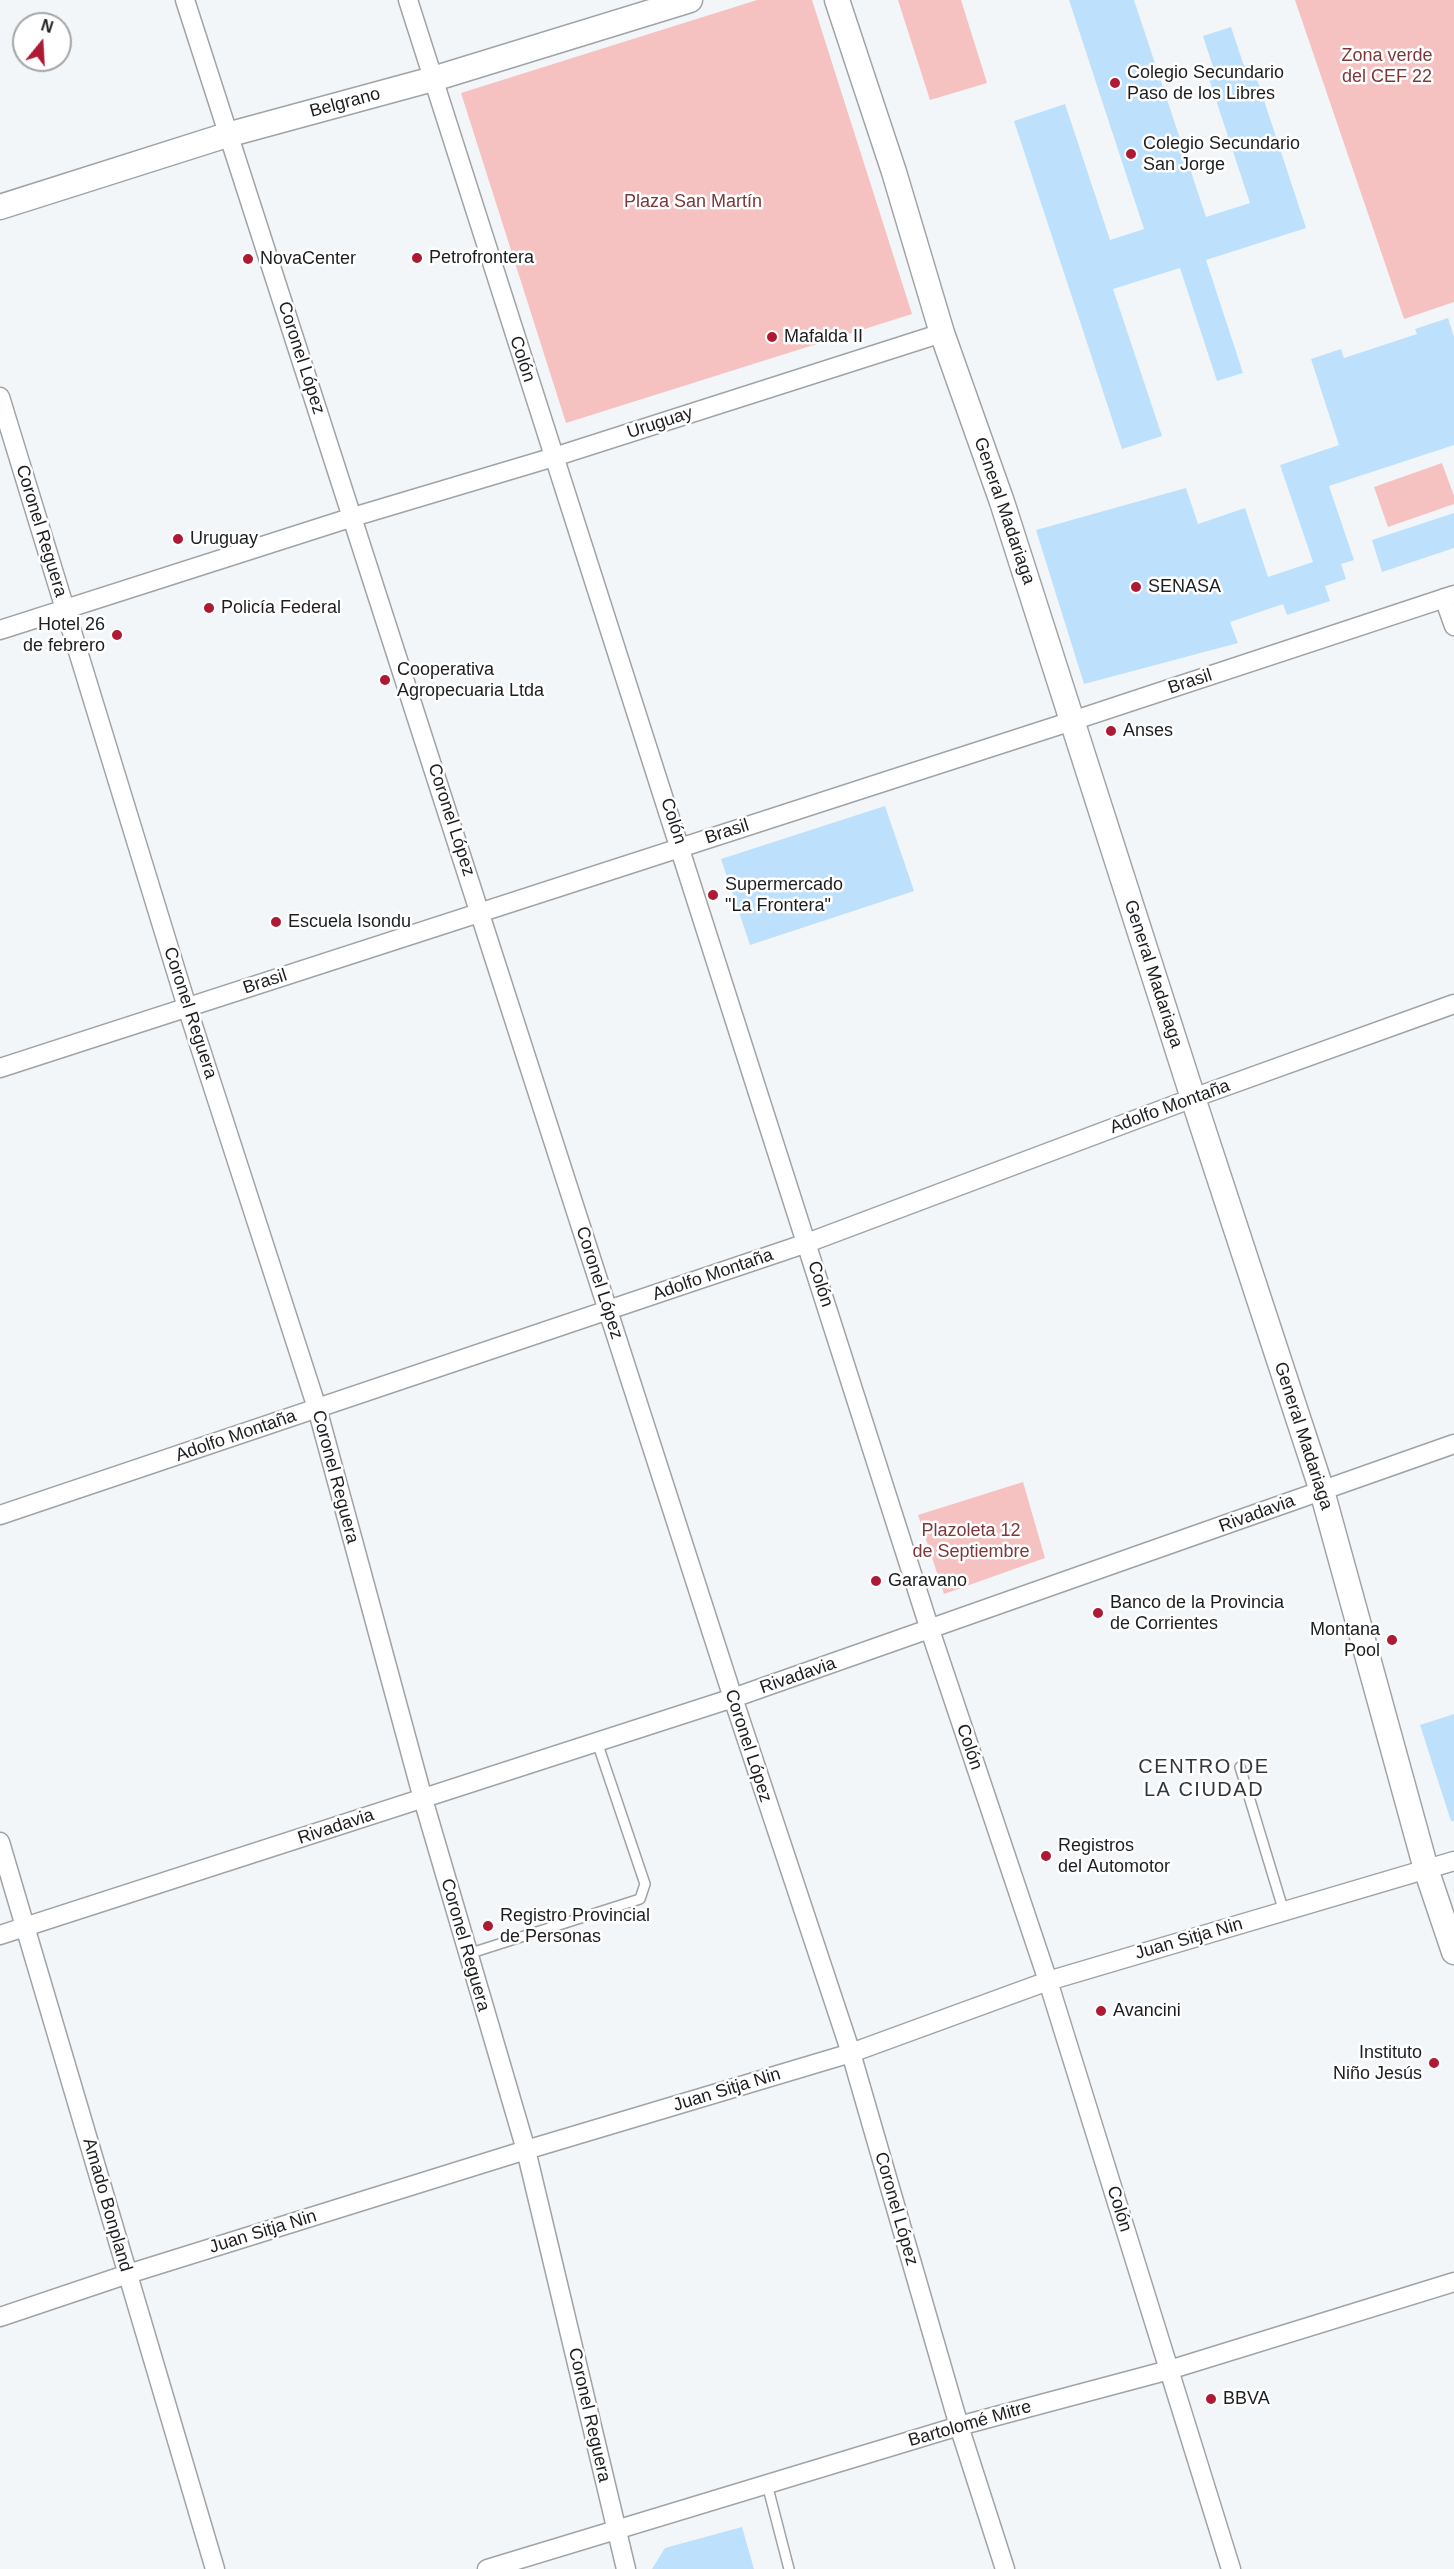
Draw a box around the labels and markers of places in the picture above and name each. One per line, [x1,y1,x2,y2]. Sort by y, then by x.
place label: Colegio Secundario Paso de los Libres [1127,62,1284,104]
marker: Colegio Secundario Paso de los Libres [1108,76,1122,90]
place label: Colegio Secundario San Jorge [1143,133,1300,176]
marker: Colegio Secundario San Jorge [1124,147,1138,161]
place label: Petrofrontera [429,247,534,269]
place label: NovaCenter [260,248,356,270]
marker: Petrofrontera [410,251,424,265]
marker: NovaCenter [241,252,255,266]
place label: Mafalda II [784,326,863,348]
marker: Mafalda II [765,330,779,344]
place label: Uruguay [190,528,258,550]
marker: Uruguay [171,532,185,546]
place label: SENASA [1148,576,1221,598]
marker: SENASA [1129,580,1143,594]
place label: Policía Federal [221,597,341,619]
marker: Policía Federal [202,601,216,615]
place label: Hotel 26 de febrero [23,614,105,656]
marker: Hotel 26 de febrero [110,628,124,642]
place label: Cooperativa Agropecuaria Ltda [397,659,544,702]
marker: Cooperativa Agropecuaria Ltda [378,673,392,687]
place label: Anses [1123,720,1173,742]
marker: Anses [1104,724,1118,738]
place label: Supermercado "La Frontera" [725,874,843,916]
marker: Supermercado "La Frontera" [706,888,720,902]
place label: Escuela Isondu [288,911,411,933]
marker: Escuela Isondu [269,915,283,929]
place label: Garavano [888,1570,967,1592]
marker: Garavano [869,1574,883,1588]
place label: Banco de la Provincia de Corrientes [1110,1592,1284,1634]
marker: Banco de la Provincia de Corrientes [1091,1606,1105,1620]
place label: Montana Pool [1310,1619,1380,1662]
marker: Montana Pool [1385,1633,1399,1647]
place label: Registros del Automotor [1058,1835,1170,1878]
marker: Registros del Automotor [1039,1849,1053,1863]
place label: Registro Provincial de Personas [500,1905,650,1948]
marker: Registro Provincial de Personas [481,1919,495,1933]
place label: Avancini [1113,2000,1181,2022]
marker: Avancini [1094,2004,1108,2018]
place label: Instituto Niño Jesús [1333,2042,1422,2084]
marker: Instituto Niño Jesús [1427,2056,1441,2070]
place label: BBVA [1223,2388,1270,2410]
marker: BBVA [1204,2392,1218,2406]

